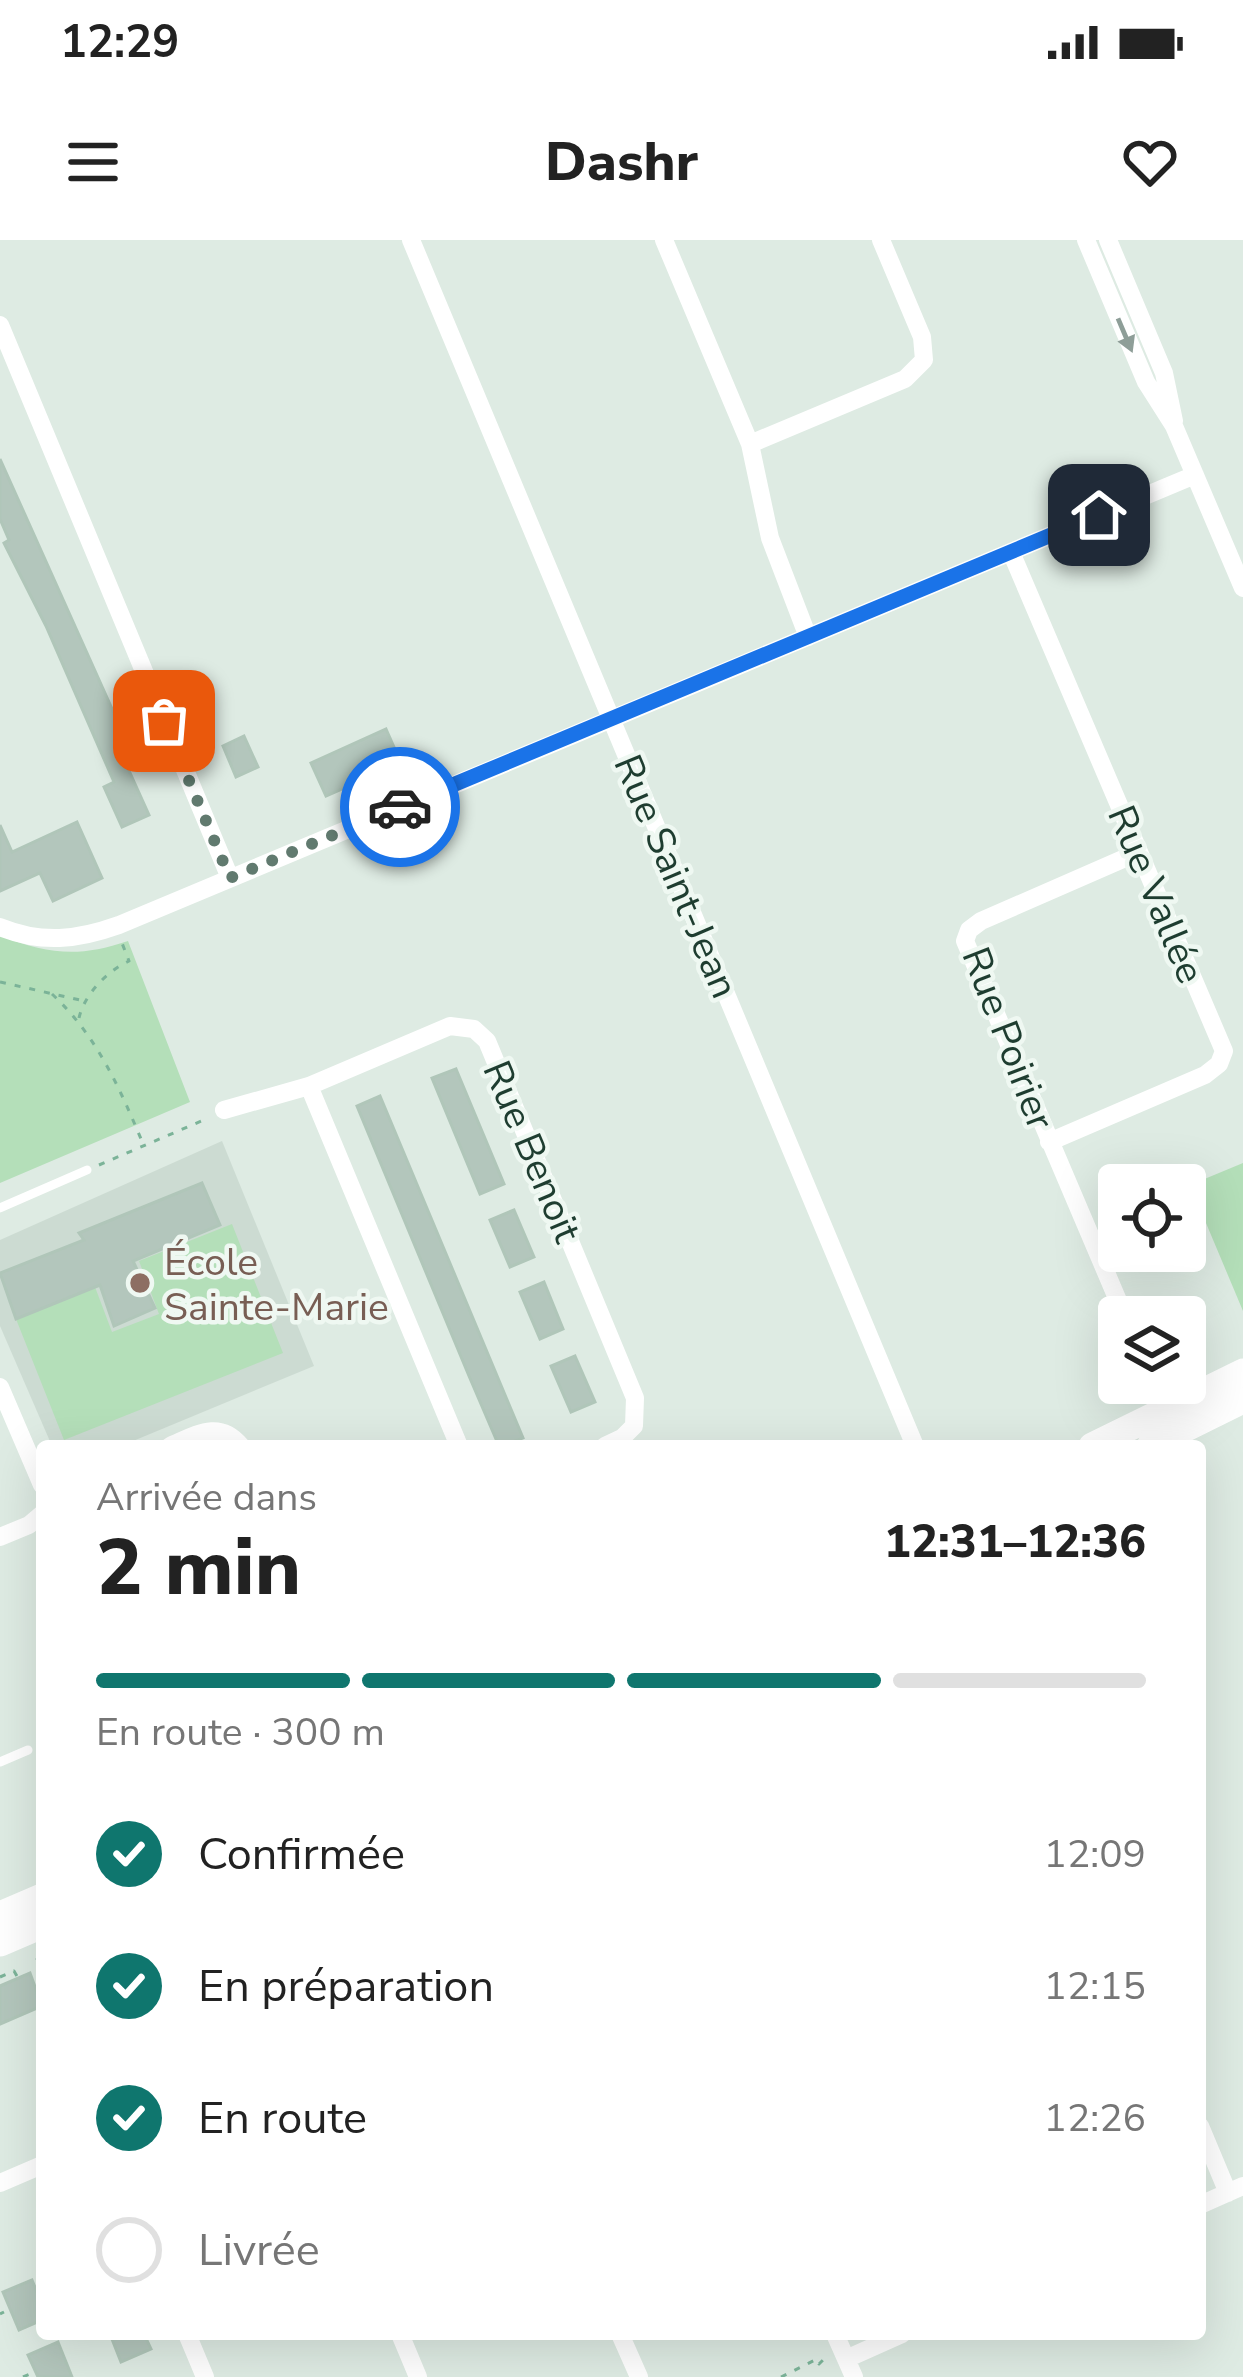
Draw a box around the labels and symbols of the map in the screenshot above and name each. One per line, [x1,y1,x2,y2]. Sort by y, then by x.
one-way arrow [1116,318,1136,353]
pin [1048,464,1150,566]
pin [113,670,215,772]
courier [340,747,460,867]
street label: Rue Saint-Jean [601,747,751,1006]
street label: Rue Vallée [1094,798,1217,992]
street label: Rue Poirier [949,940,1067,1137]
street label: Rue Benoit [470,1053,594,1251]
place label: École Sainte-Marie [164,1236,389,1334]
marker: École Sainte-Marie [127,1270,153,1296]

